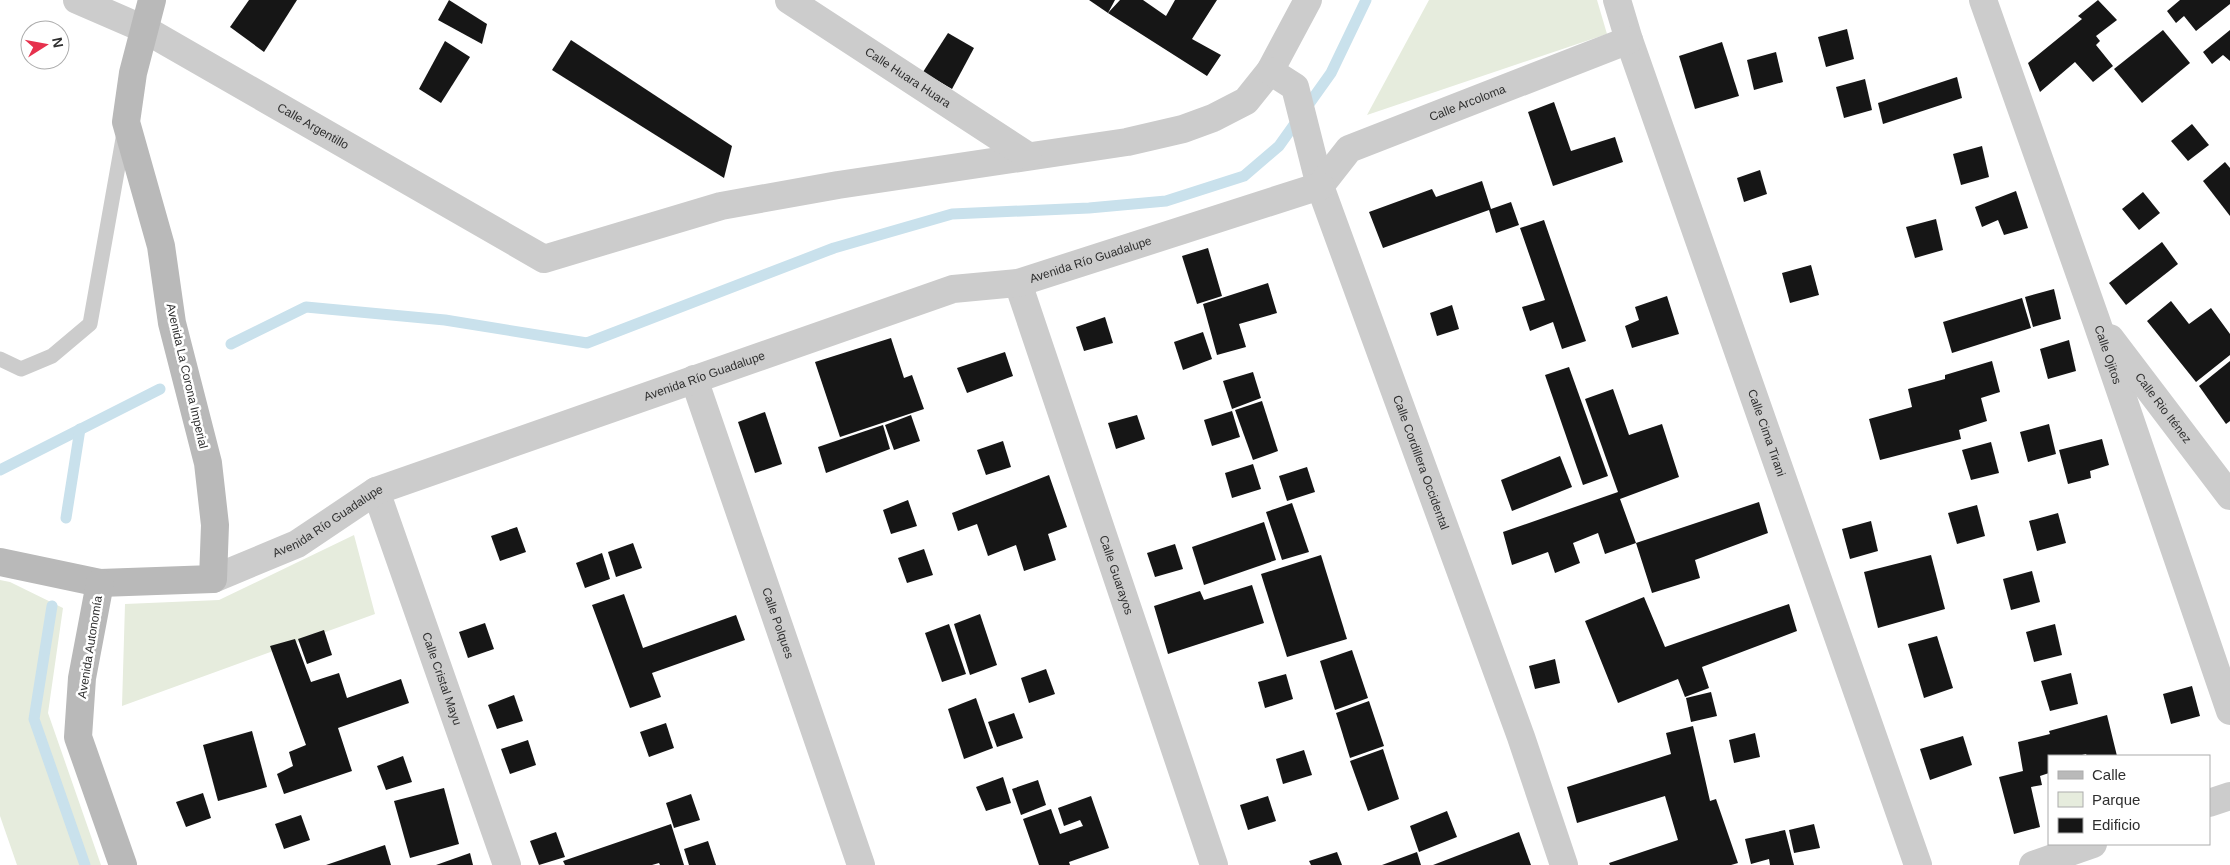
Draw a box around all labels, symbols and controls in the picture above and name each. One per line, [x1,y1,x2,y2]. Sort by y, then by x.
north arrow [20,20,70,70]
text: N [49,36,67,49]
street label: Calle Huara Huara [862,45,954,111]
street label: Calle Arcoloma [1427,82,1508,124]
street label: Calle Argentillo [275,100,352,152]
street label: Avenida Río Guadalupe [1028,233,1154,286]
street label: Avenida La Corona Imperial [163,302,211,450]
street label: Calle Ojitos [2091,323,2124,386]
street label: Avenida Río Guadalupe [642,348,767,404]
street label: Calle Rio Iténez [2132,370,2194,446]
street label: Calle Cima Tirani [1745,387,1788,478]
street label: Calle Cordillera Occidental [1390,393,1452,532]
street label: Avenida Río Guadalupe [271,482,385,560]
street label: Calle Guarayos [1096,533,1136,616]
street label: Calle Polques [759,586,797,660]
street label: Avenida Autonomía [75,594,105,699]
street label: Calle Cristal Mayu [419,630,465,727]
legend [2048,755,2210,845]
text: Calle [2092,766,2126,783]
text: Parque [2092,791,2140,808]
text: Edificio [2092,816,2140,833]

